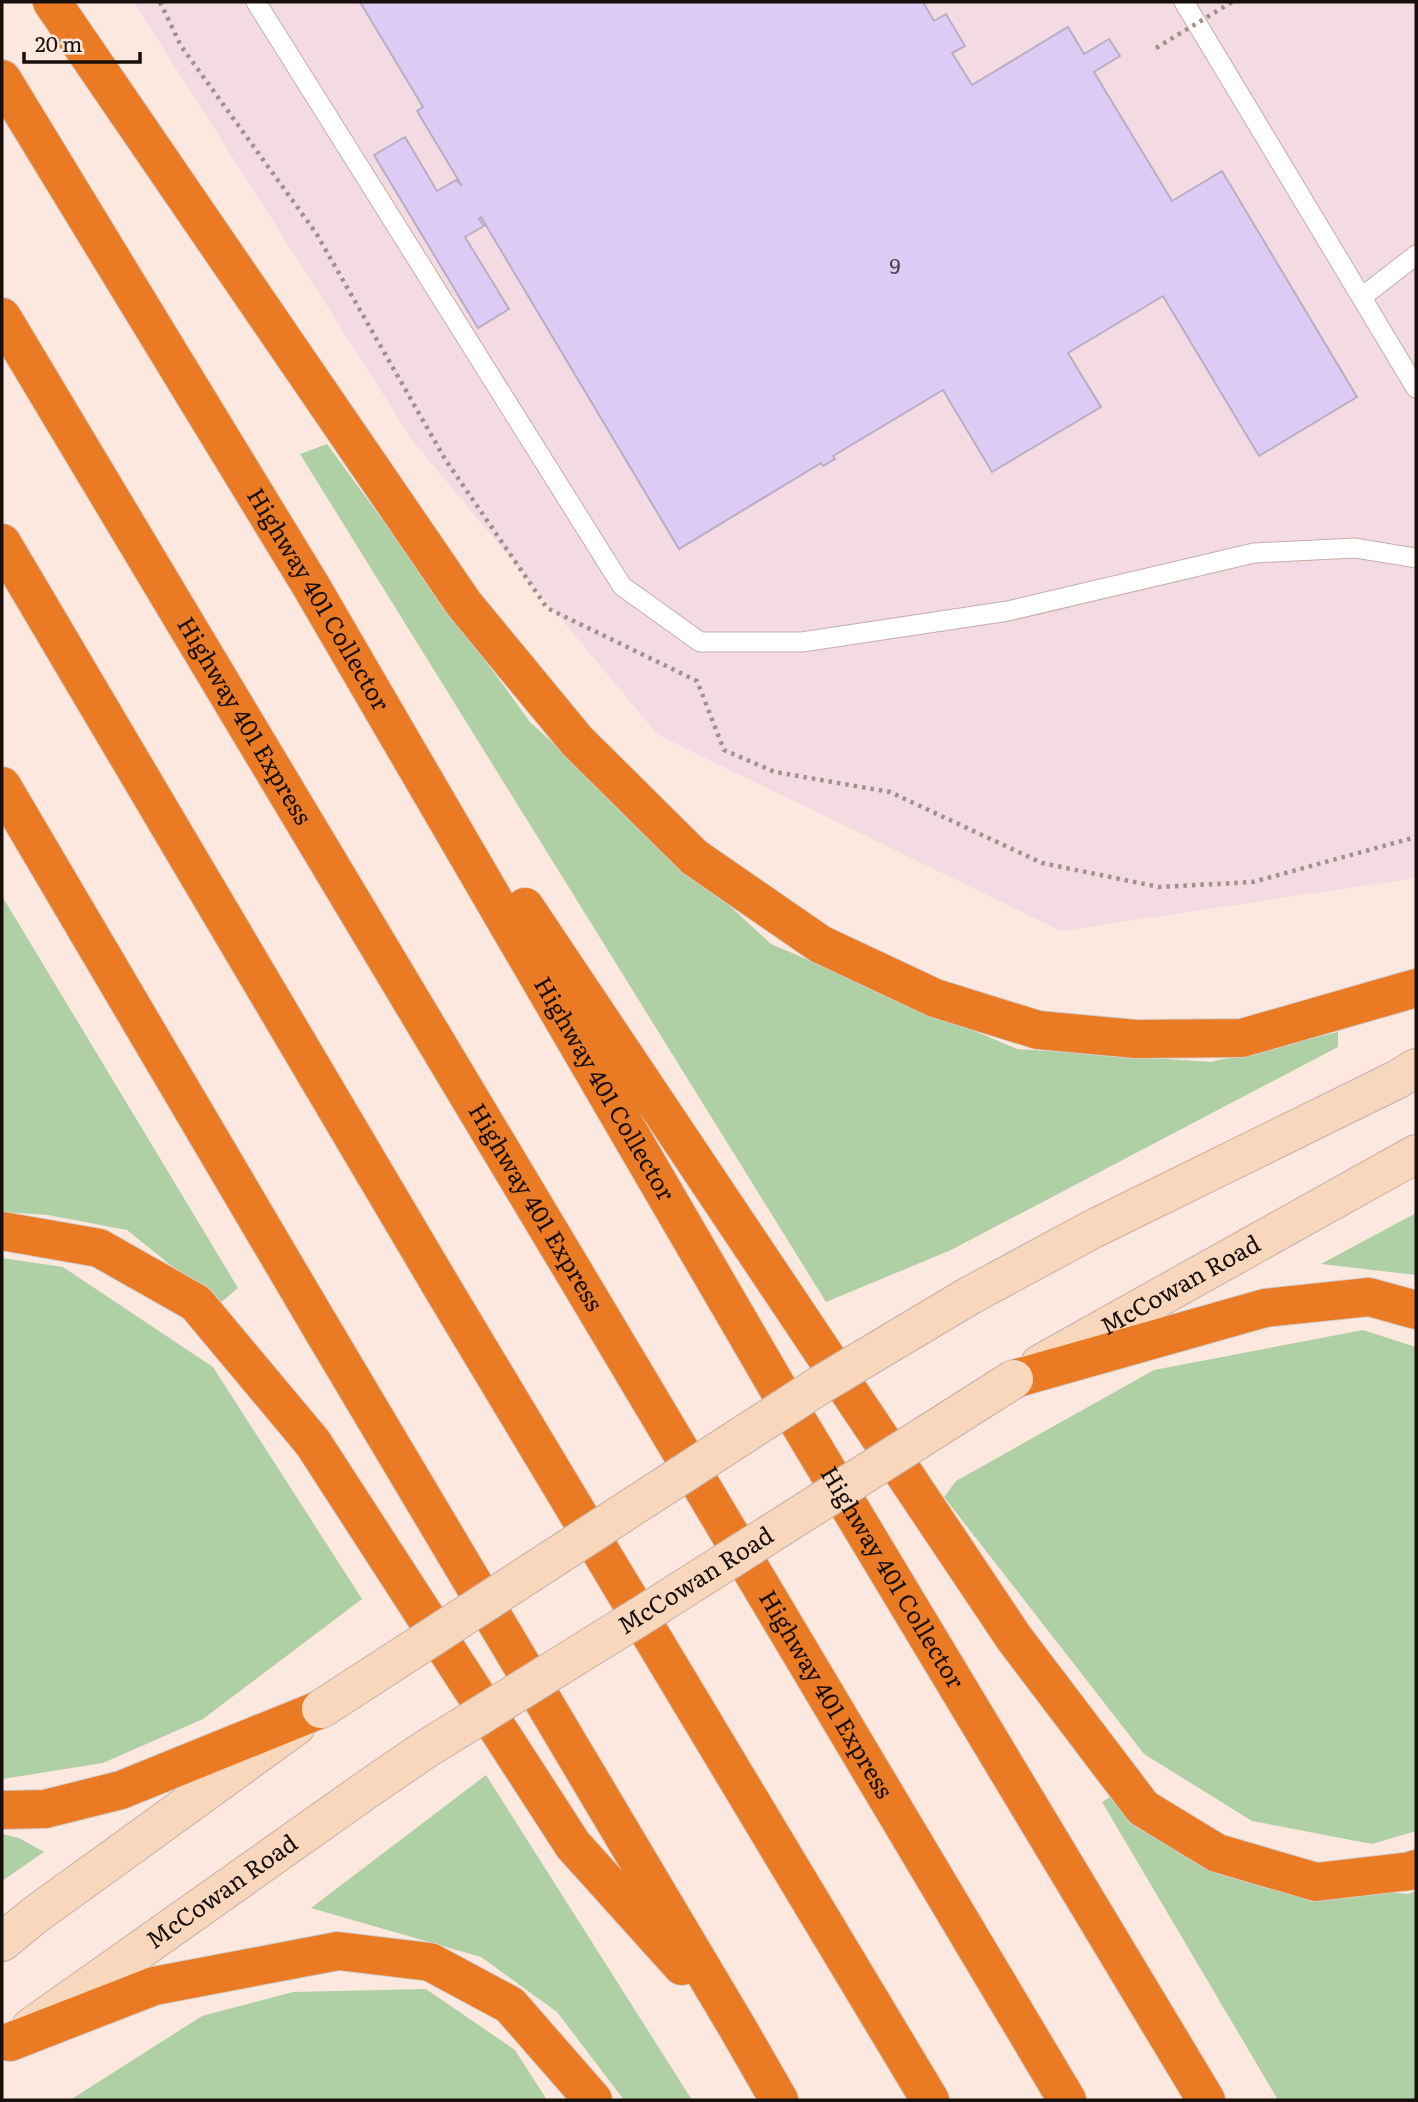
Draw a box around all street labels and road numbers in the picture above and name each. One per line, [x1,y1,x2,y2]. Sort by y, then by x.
street label: Highway 401 Collector [240,480,400,717]
street label: Highway 401 Express [170,609,322,831]
street label: Highway 401 Collector [527,969,685,1207]
street label: Highway 401 Express [461,1096,613,1317]
street label: McCowan Road [1093,1224,1266,1342]
street label: Highway 401 Collector [813,1458,975,1695]
street label: McCowan Road [610,1516,779,1641]
street label: Highway 401 Express [752,1583,903,1804]
street label: McCowan Road [138,1824,304,1956]

